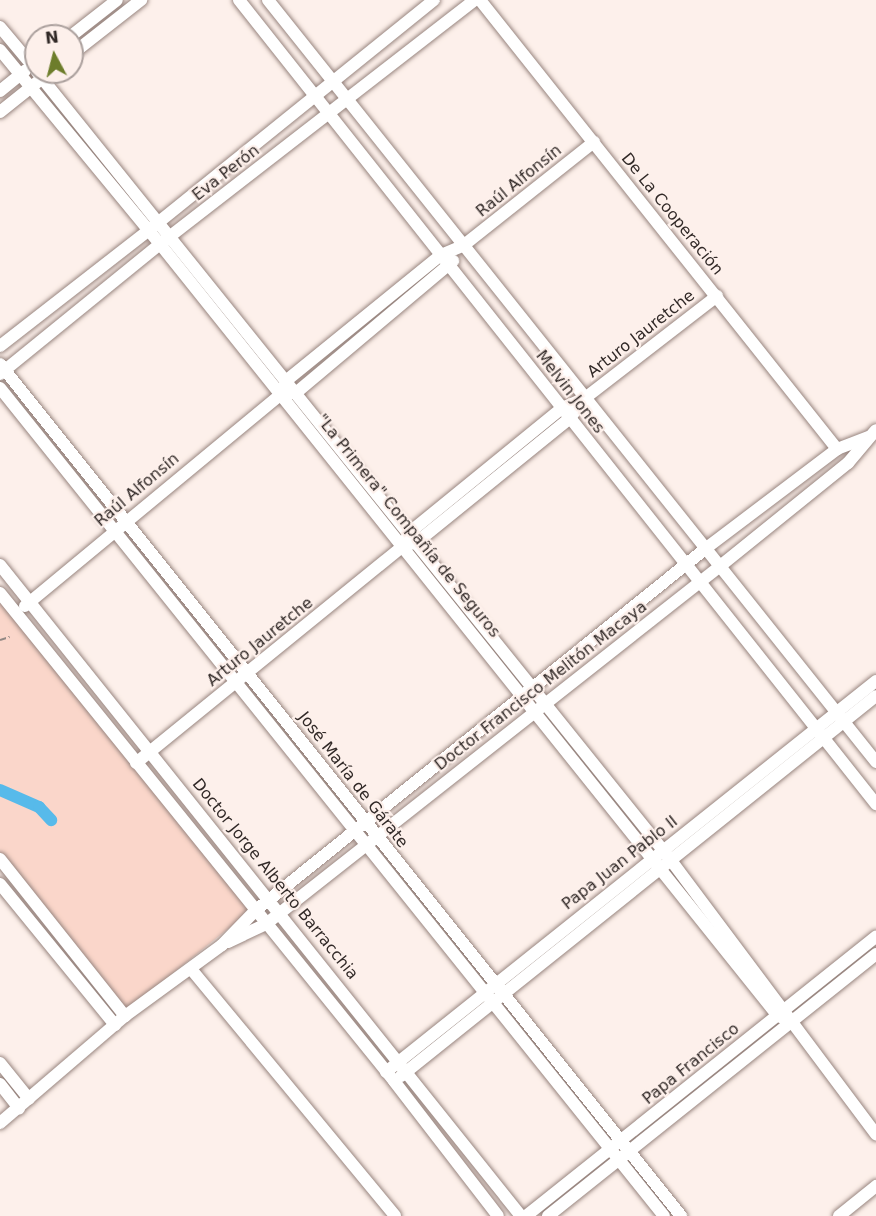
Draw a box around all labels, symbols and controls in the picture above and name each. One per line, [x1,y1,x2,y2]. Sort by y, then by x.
north arrow [24,24,84,84]
text: N [44,27,60,48]
street label: Eva Perón [189,141,263,205]
street label: Raúl Alfonsín [473,141,565,221]
street label: De La Cooperación [617,149,727,279]
street label: Arturo Jauretche [584,286,698,382]
street label: Melvin Jones [532,347,608,437]
street label: "La Primera" Compañía de Seguros [312,411,504,641]
street label: Raúl Alfonsín [91,449,183,531]
street label: Arturo Jauretche [203,593,317,691]
street label: Doctor Francisco Melitón Macaya [431,597,651,775]
street label: José María de Gárate [294,708,412,852]
street label: Doctor Jorge Alberto Barracchia [188,775,362,983]
street label: Papa Juan Pablo II [558,812,682,914]
street label: Papa Francisco [639,1019,743,1109]

